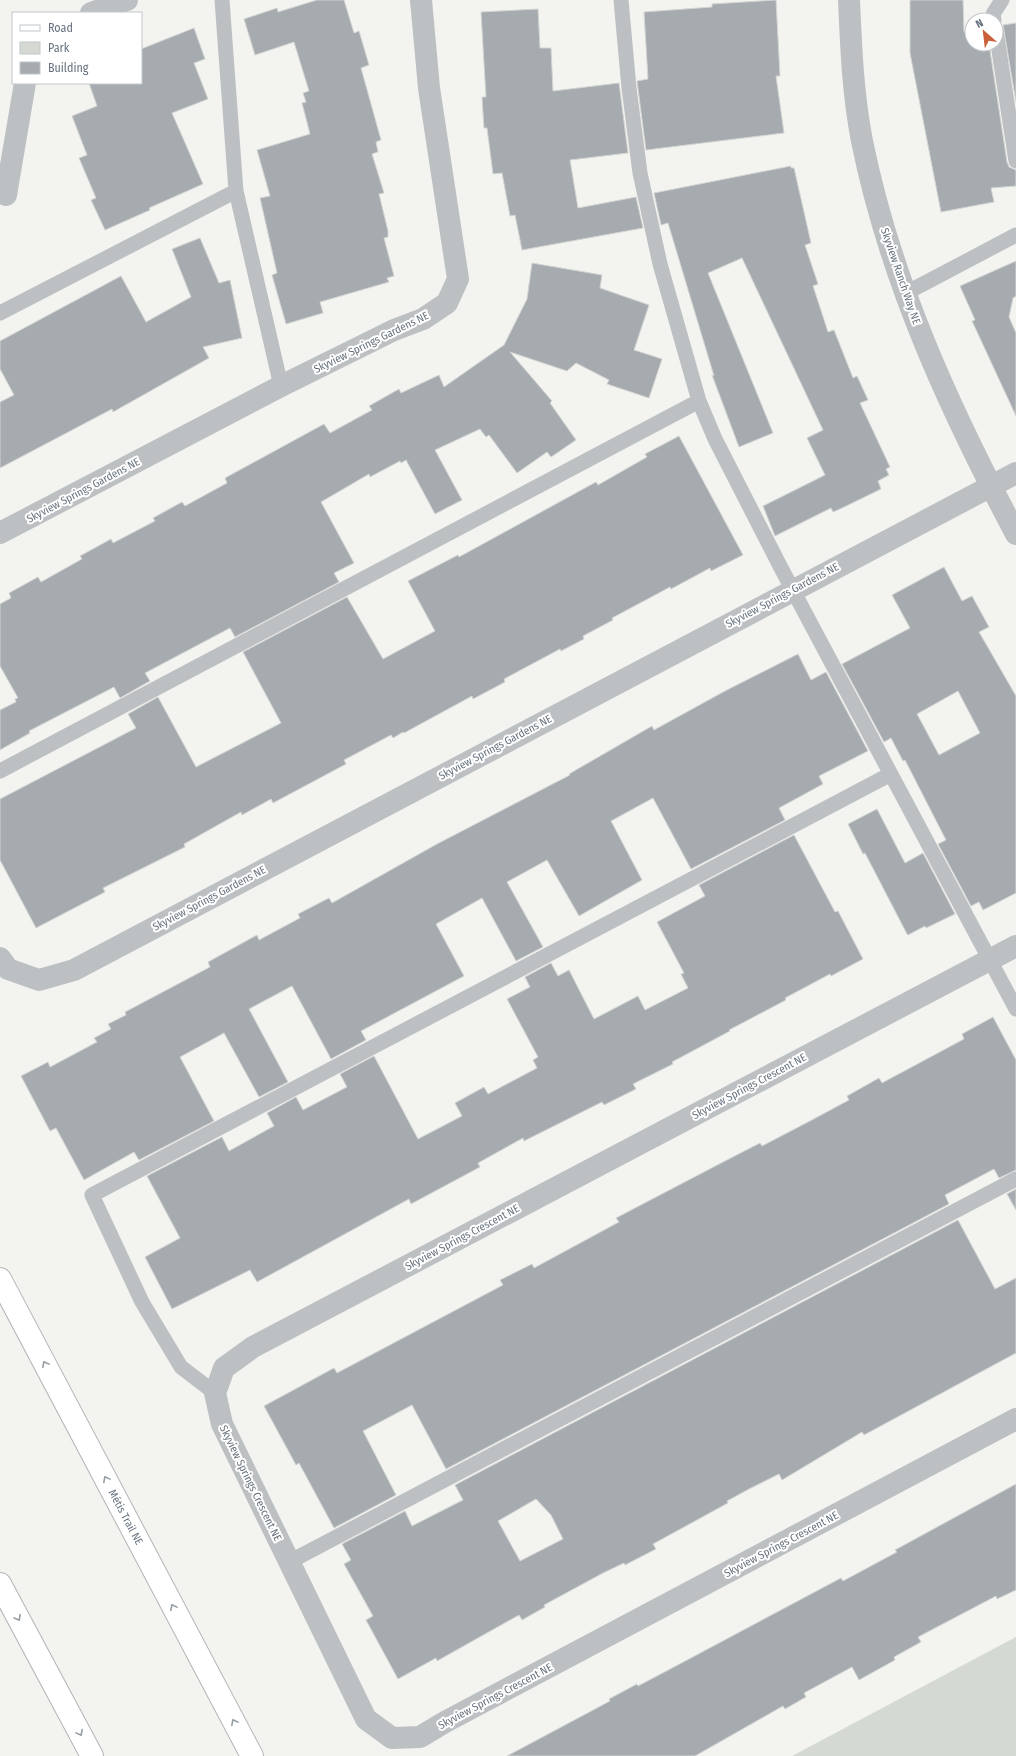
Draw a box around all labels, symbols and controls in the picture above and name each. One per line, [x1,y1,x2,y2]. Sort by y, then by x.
legend [12,12,142,84]
north arrow [964,12,1004,52]
text: N [974,16,986,31]
text: Road [48,21,73,35]
text: Park [48,41,70,55]
text: Building [48,61,89,75]
street label: Skyview Ranch Way NE [878,226,923,326]
street label: Skyview Springs Gardens NE [312,309,431,376]
street label: Skyview Springs Gardens NE [25,455,142,526]
street label: Skyview Springs Gardens NE [724,560,841,631]
street label: Skyview Springs Gardens NE [437,712,554,783]
street label: Skyview Springs Gardens NE [151,863,268,934]
street label: Skyview Springs Crescent NE [690,1051,808,1122]
street label: Skyview Springs Crescent NE [403,1202,521,1273]
one-way arrow [43,1361,50,1369]
street label: Skyview Springs Crescent NE [217,1423,284,1543]
one-way arrow [103,1476,111,1484]
street label: Métis Trail NE [106,1487,146,1547]
street label: Skyview Springs Crescent NE [722,1509,840,1580]
one-way arrow [171,1603,178,1611]
one-way arrow [14,1614,21,1622]
street label: Skyview Springs Crescent NE [436,1661,554,1732]
one-way arrow [232,1718,239,1726]
one-way arrow [75,1729,82,1736]

